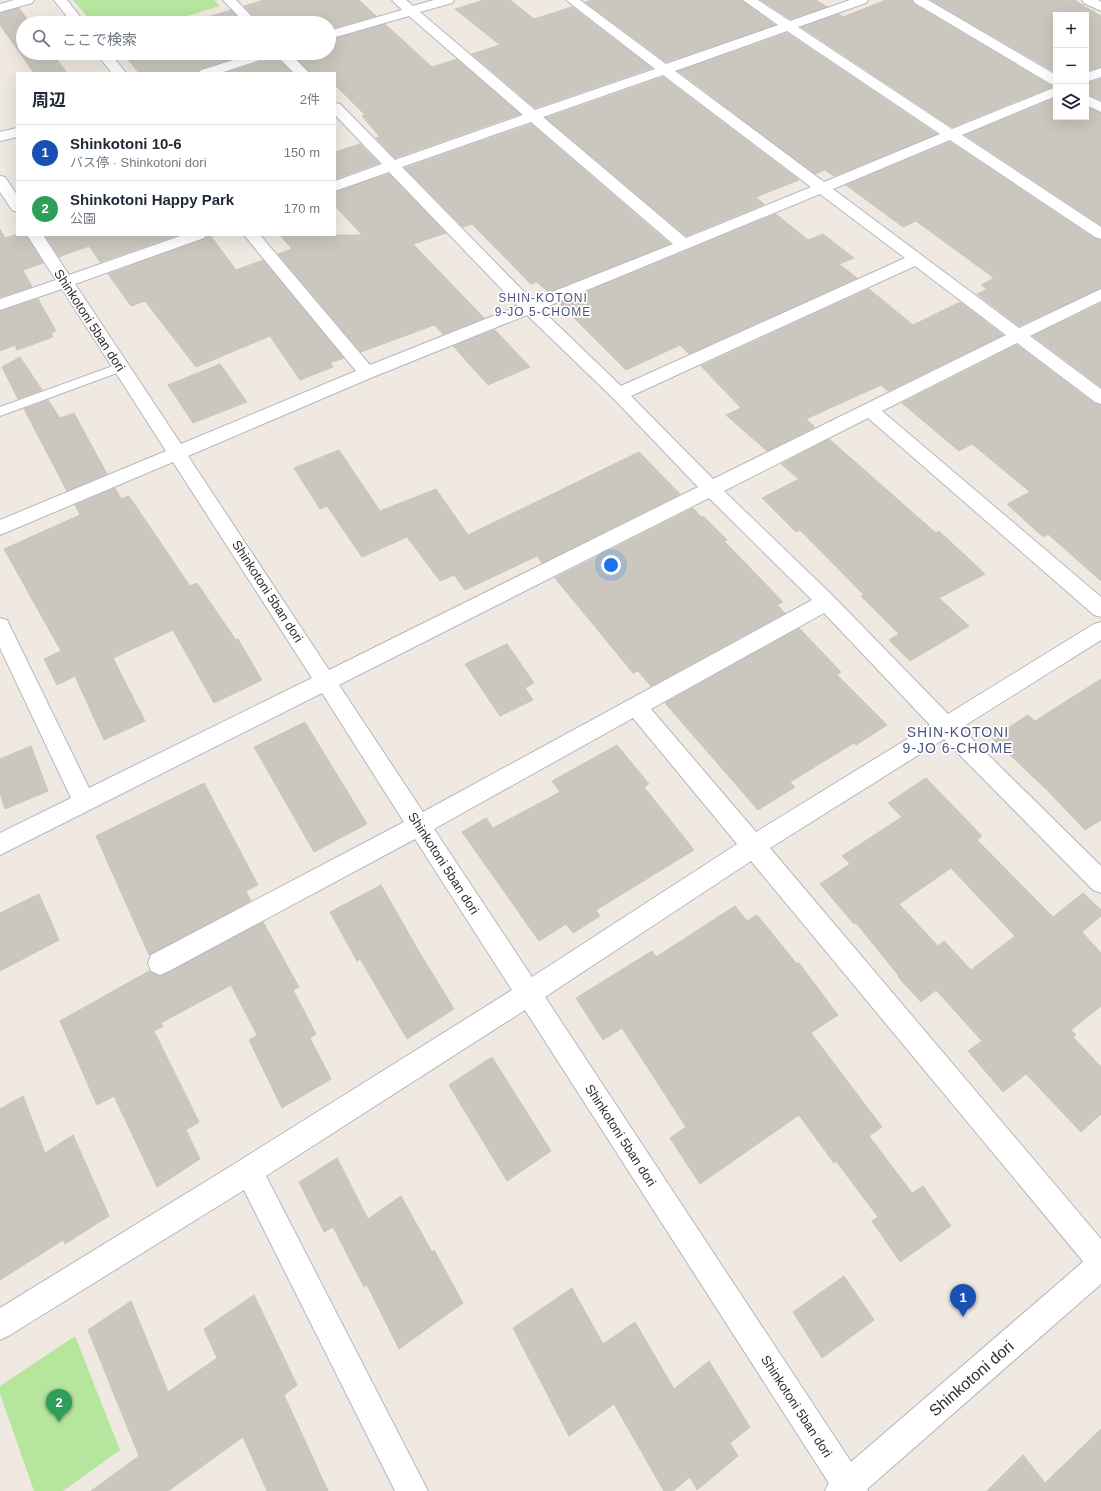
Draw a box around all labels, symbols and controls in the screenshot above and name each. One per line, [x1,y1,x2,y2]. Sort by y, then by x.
map controls [1053,12,1089,120]
button: + [1053,12,1089,48]
search box [16,16,336,60]
icon: search [30,27,52,49]
text: ここで検索 [62,31,137,48]
button: − [1053,48,1089,84]
button: layers [1053,84,1089,120]
text: 周辺 [32,91,66,110]
text: 2件 [300,92,320,107]
text: Shinkotoni 10-6 [70,135,182,152]
text: 1 [41,145,49,160]
text: 150 m [284,145,320,160]
text: バス停 · Shinkotoni dori [70,155,207,170]
text: Shinkotoni Happy Park [70,191,234,208]
text: 2 [41,201,49,216]
text: 170 m [284,201,320,216]
text: 公園 [70,211,96,226]
street label: Shinkotoni 5ban dori [51,266,128,374]
district label: SHIN-KOTONI 9-JO 5-CHOME [495,291,591,319]
street label: Shinkotoni 5ban dori [229,537,306,645]
your location [601,555,621,575]
district label: SHIN-KOTONI 9-JO 6-CHOME [903,724,1013,756]
street label: Shinkotoni 5ban dori [405,809,482,917]
street label: Shinkotoni 5ban dori [582,1081,659,1189]
pin: 1 [950,1284,976,1317]
street label: Shinkotoni dori [926,1337,1017,1420]
street label: Shinkotoni 5ban dori [758,1352,835,1460]
pin: 2 [46,1389,72,1422]

